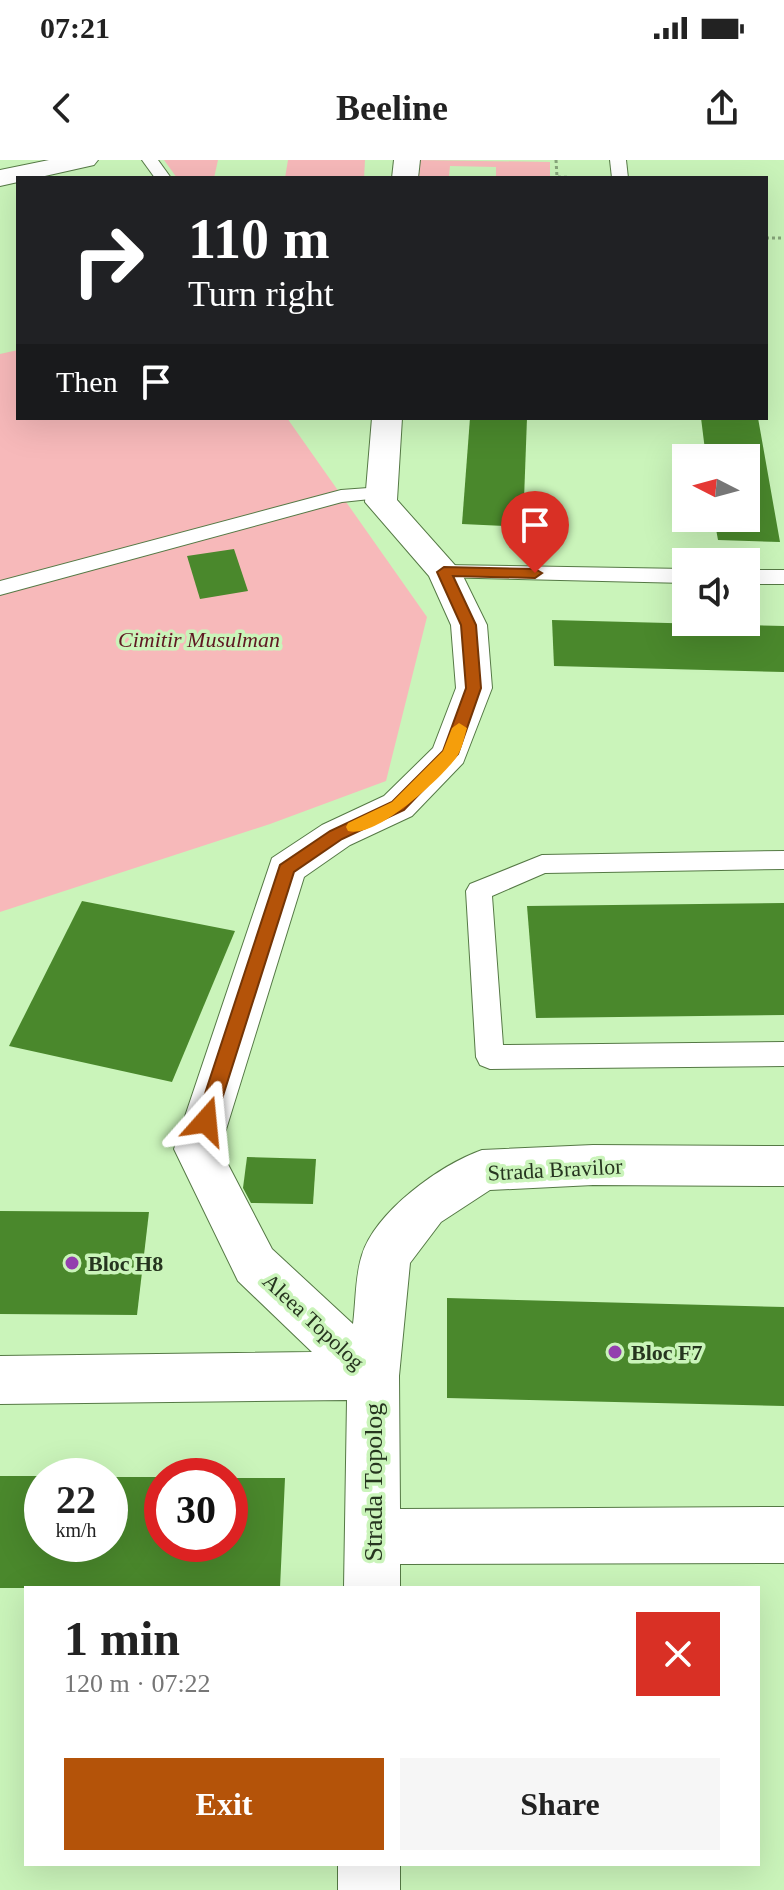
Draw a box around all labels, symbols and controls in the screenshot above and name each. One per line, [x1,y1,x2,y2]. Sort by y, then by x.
text: 07:21 [40,11,110,44]
icon: back [40,86,84,130]
icon: share [700,86,744,130]
text: Beeline [336,88,448,128]
icon: right [56,208,160,312]
text: 110 m [188,208,330,270]
text: Turn right [188,274,334,314]
icon: arrive [134,360,178,404]
text: Then [56,365,118,398]
north arrow [672,444,760,532]
map controls [672,444,760,636]
pin [501,491,569,573]
icon: arrive [513,503,557,547]
button: sound [672,548,760,636]
park label: Cimitir Musulman [118,627,280,652]
position arrow [164,1079,248,1163]
street label: Strada Bravilor [487,1153,624,1186]
place label: Bloc H8 [88,1251,163,1276]
marker: Bloc H8 [63,1254,81,1272]
street label: Aleea Topolog [258,1268,370,1375]
place label: Bloc F7 [631,1340,703,1365]
marker: Bloc F7 [606,1343,624,1361]
street label: Strada Topolog [359,1403,388,1561]
speed limit sign: 30 [144,1458,248,1562]
text: 22 [56,1477,96,1522]
text: km/h [55,1519,97,1541]
text: 1 min [64,1612,180,1665]
button: close [636,1612,720,1696]
text: 120 m · 07:22 [64,1669,211,1698]
button: Exit [64,1758,384,1850]
button: Share [400,1758,720,1850]

